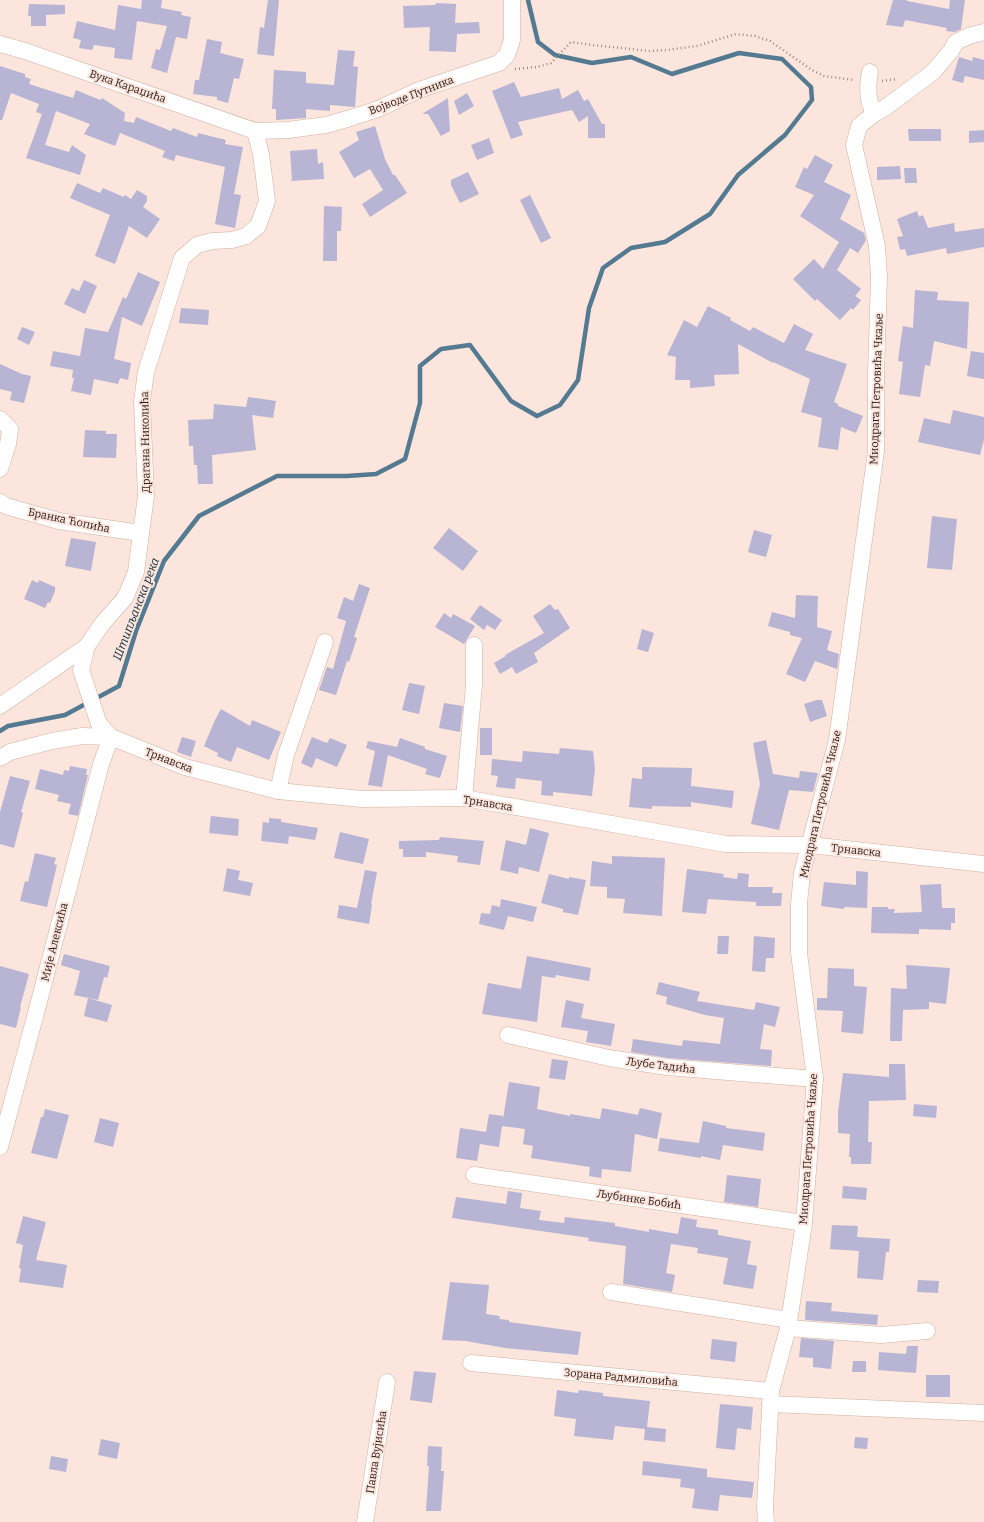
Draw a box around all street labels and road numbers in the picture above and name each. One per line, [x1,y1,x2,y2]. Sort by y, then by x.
street label: Вука Караџића [88,67,168,106]
street label: Војводе Путника [367,73,456,118]
street label: Миодрага Петровића Чкаље [867,313,886,465]
street label: Драгана Николића [138,391,153,493]
street label: Бранка Ћопића [27,505,111,536]
street label: Миодрага Петровића Чкаље [797,729,844,879]
street label: Трнавска [143,745,194,775]
street label: Трнавска [462,793,514,814]
street label: Трнавска [830,841,881,860]
street label: Мије Алексића [38,901,71,983]
street label: Љубе Тадића [626,1055,696,1076]
street label: Миодрага Петровића Чкаље [797,1073,820,1225]
street label: Љубинке Бобић [596,1187,682,1212]
street label: Зорана Радмиловића [563,1366,678,1389]
street label: Павла Вујисића [364,1410,389,1495]

